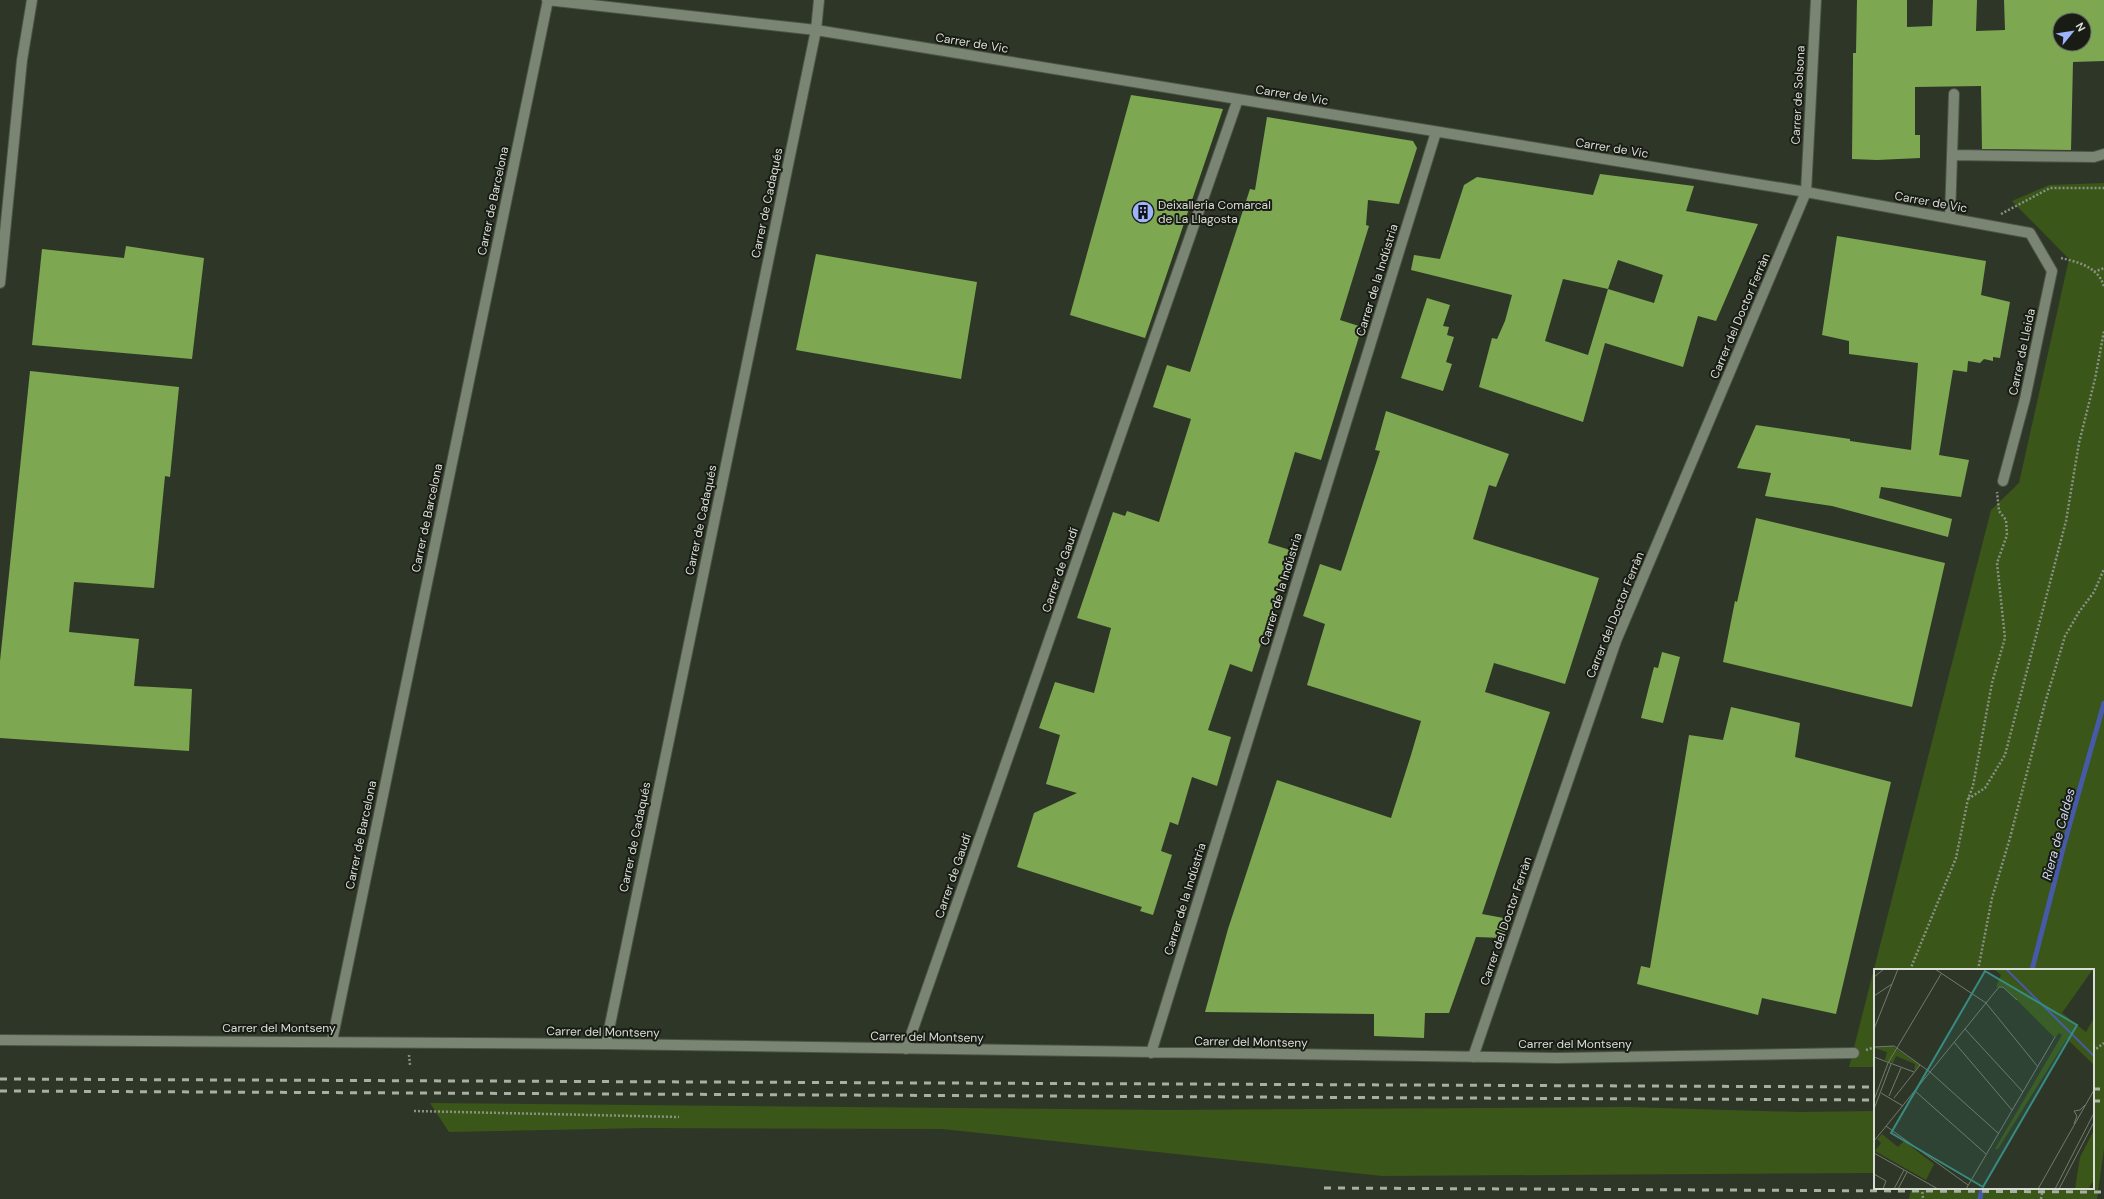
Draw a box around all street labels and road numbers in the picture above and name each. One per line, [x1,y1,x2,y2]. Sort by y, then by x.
street label: Carrer de Vic [934,29,1010,57]
street label: Carrer de Solsona [1787,45,1809,145]
street label: Carrer de Vic [1254,81,1330,109]
street label: Carrer de Vic [1574,134,1650,162]
street label: Carrer de Barcelona [474,145,512,257]
street label: Carrer de Cadaqués [748,146,786,260]
street label: Carrer de Vic [1893,188,1969,216]
street label: Carrer de la Indústria [1352,222,1402,338]
street label: Carrer del Doctor Ferràn [1706,251,1774,381]
street label: Carrer de Lleida [2005,307,2039,397]
street label: Carrer de Barcelona [408,462,446,574]
street label: Carrer de Cadaqués [682,463,720,577]
street label: Carrer de Gaudí [1038,525,1082,614]
street label: Carrer de la Indústria [1256,531,1306,647]
street label: Carrer del Doctor Ferràn [1582,549,1648,681]
street label: Carrer de Barcelona [342,779,380,891]
street label: Carrer de Cadaqués [616,780,654,894]
street label: Carrer de Gaudí [931,831,975,920]
street label: Carrer de la Indústria [1160,841,1210,957]
street label: Carrer del Doctor Ferràn [1476,854,1536,987]
street label: Carrer del Montseny [222,1020,336,1036]
street label: Carrer del Montseny [546,1023,660,1041]
street label: Carrer del Montseny [870,1028,984,1046]
street label: Carrer del Montseny [1194,1033,1308,1051]
street label: Carrer del Montseny [1518,1036,1632,1052]

